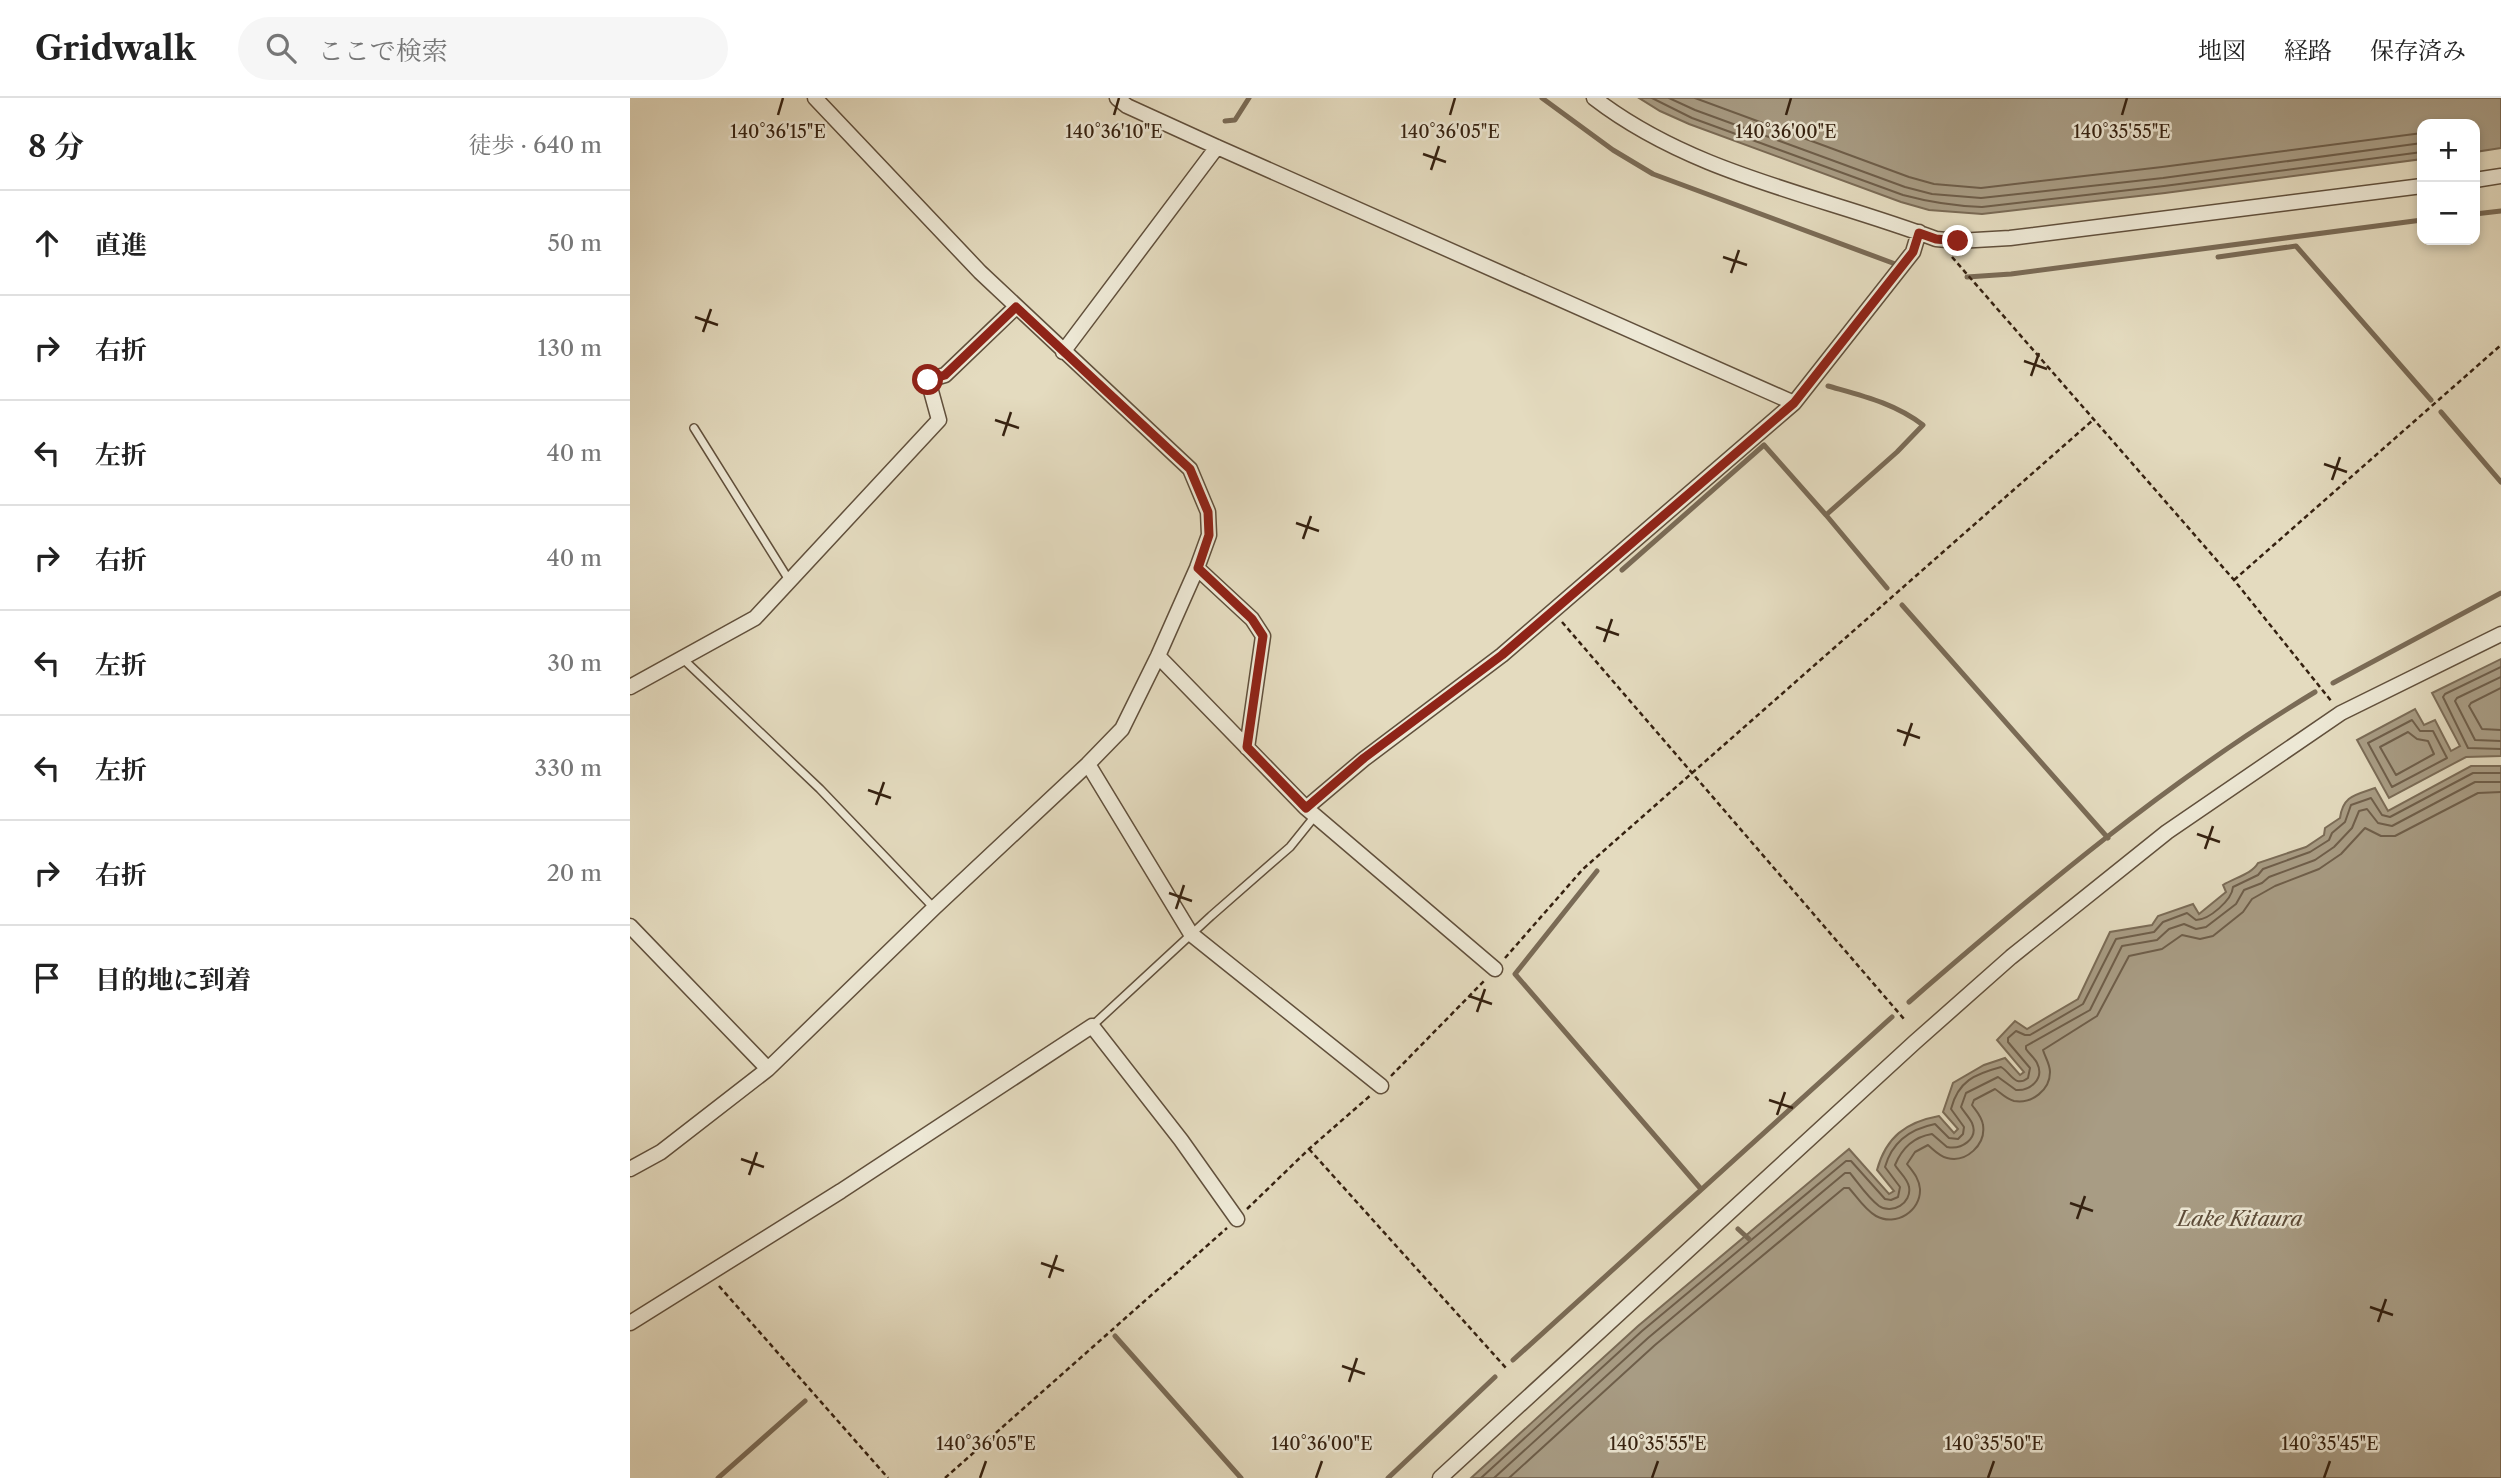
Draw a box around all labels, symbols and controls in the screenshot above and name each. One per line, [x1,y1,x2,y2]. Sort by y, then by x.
search box [238,17,728,80]
text: Gridwalk [35,28,196,69]
icon: search [262,29,300,67]
text: ここで検索 [318,35,448,67]
text: 地図 [2198,36,2246,65]
text: 経路 [2284,36,2332,65]
text: 保存済み [2370,36,2466,65]
map controls [2417,119,2480,245]
button: + [2417,119,2480,182]
text: 140°36'15"E [730,121,826,143]
text: 140°36'10"E [1065,121,1163,143]
text: 140°36'05"E [1400,121,1500,143]
text: 140°36'00"E [1735,121,1837,143]
text: 140°35'55"E [2073,121,2171,143]
text: 8 分 [28,128,84,165]
text: 徒歩 · 640 m [468,131,602,159]
button: − [2417,182,2480,245]
icon: ahead [28,224,66,262]
route end [1942,225,1973,256]
text: 直進 [95,229,147,261]
text: 50 m [547,229,602,257]
icon: right [28,329,66,367]
text: 右折 [95,334,147,366]
text: 130 m [538,334,602,362]
route start [912,364,943,395]
icon: left [28,434,66,472]
text: 左折 [95,439,147,471]
text: 40 m [547,439,602,467]
icon: right [28,539,66,577]
text: 右折 [95,544,147,576]
text: 40 m [547,544,602,572]
icon: left [28,644,66,682]
text: 左折 [95,649,147,681]
text: 30 m [547,649,602,677]
icon: left [28,749,66,787]
text: 左折 [95,754,147,786]
text: 330 m [535,754,602,782]
icon: right [28,854,66,892]
text: 右折 [95,859,147,891]
text: 20 m [547,859,602,887]
icon: arrive [28,959,66,997]
text: 目的地に到着 [95,964,251,996]
water label: Lake Kitaura [2175,1206,2303,1231]
text: 140°36'05"E [936,1433,1036,1455]
text: 140°36'00"E [1271,1433,1373,1455]
text: 140°35'55"E [1609,1433,1707,1455]
text: 140°35'50"E [1944,1433,2044,1455]
text: 140°35'45"E [2281,1433,2379,1455]

